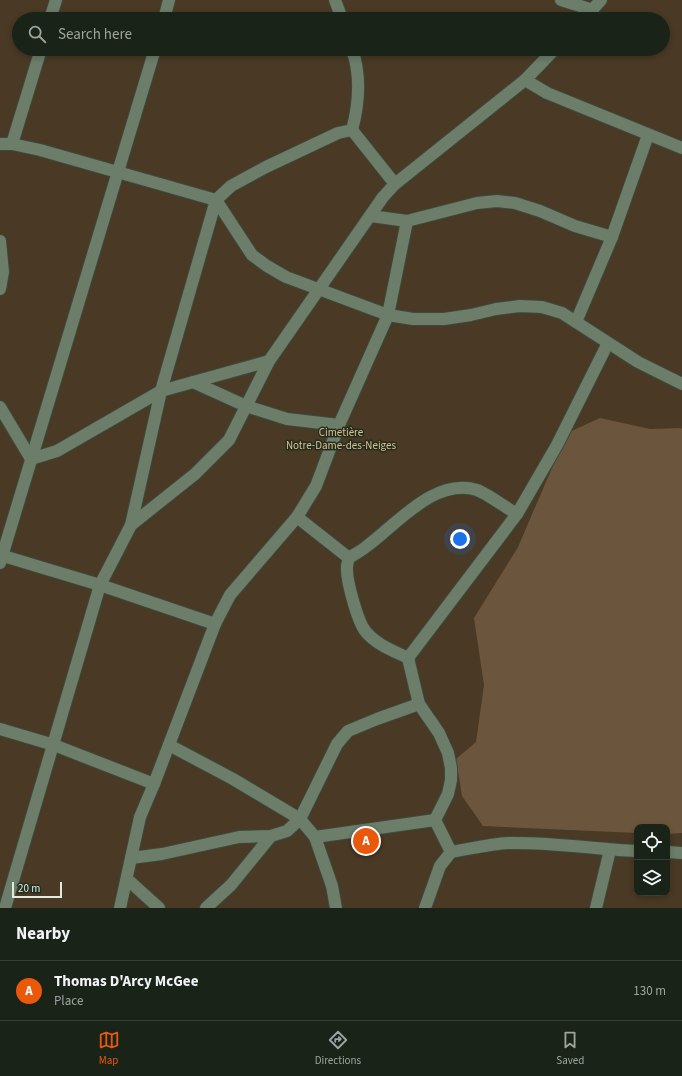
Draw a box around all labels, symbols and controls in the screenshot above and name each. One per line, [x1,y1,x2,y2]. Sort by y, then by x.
search box [12,12,670,56]
icon: search [26,23,48,45]
text: Search here [58,24,132,45]
park label: Cimetière Notre-Dame-des-Neiges [286,425,396,453]
your location [450,529,470,549]
map controls [634,824,670,896]
button: locate [634,824,670,860]
pin: A [353,826,379,856]
button: layers [634,860,670,896]
scale bar [12,880,62,899]
text: 20 m [18,881,40,896]
text: Nearby [16,922,70,946]
text: Thomas D'Arcy McGee [54,971,198,992]
text: A [25,982,33,1000]
text: 130 m [633,982,666,1000]
text: Place [54,992,83,1010]
tab: Map [98,1029,120,1068]
tab: Directions [315,1029,361,1068]
tab: Saved [556,1029,584,1068]

